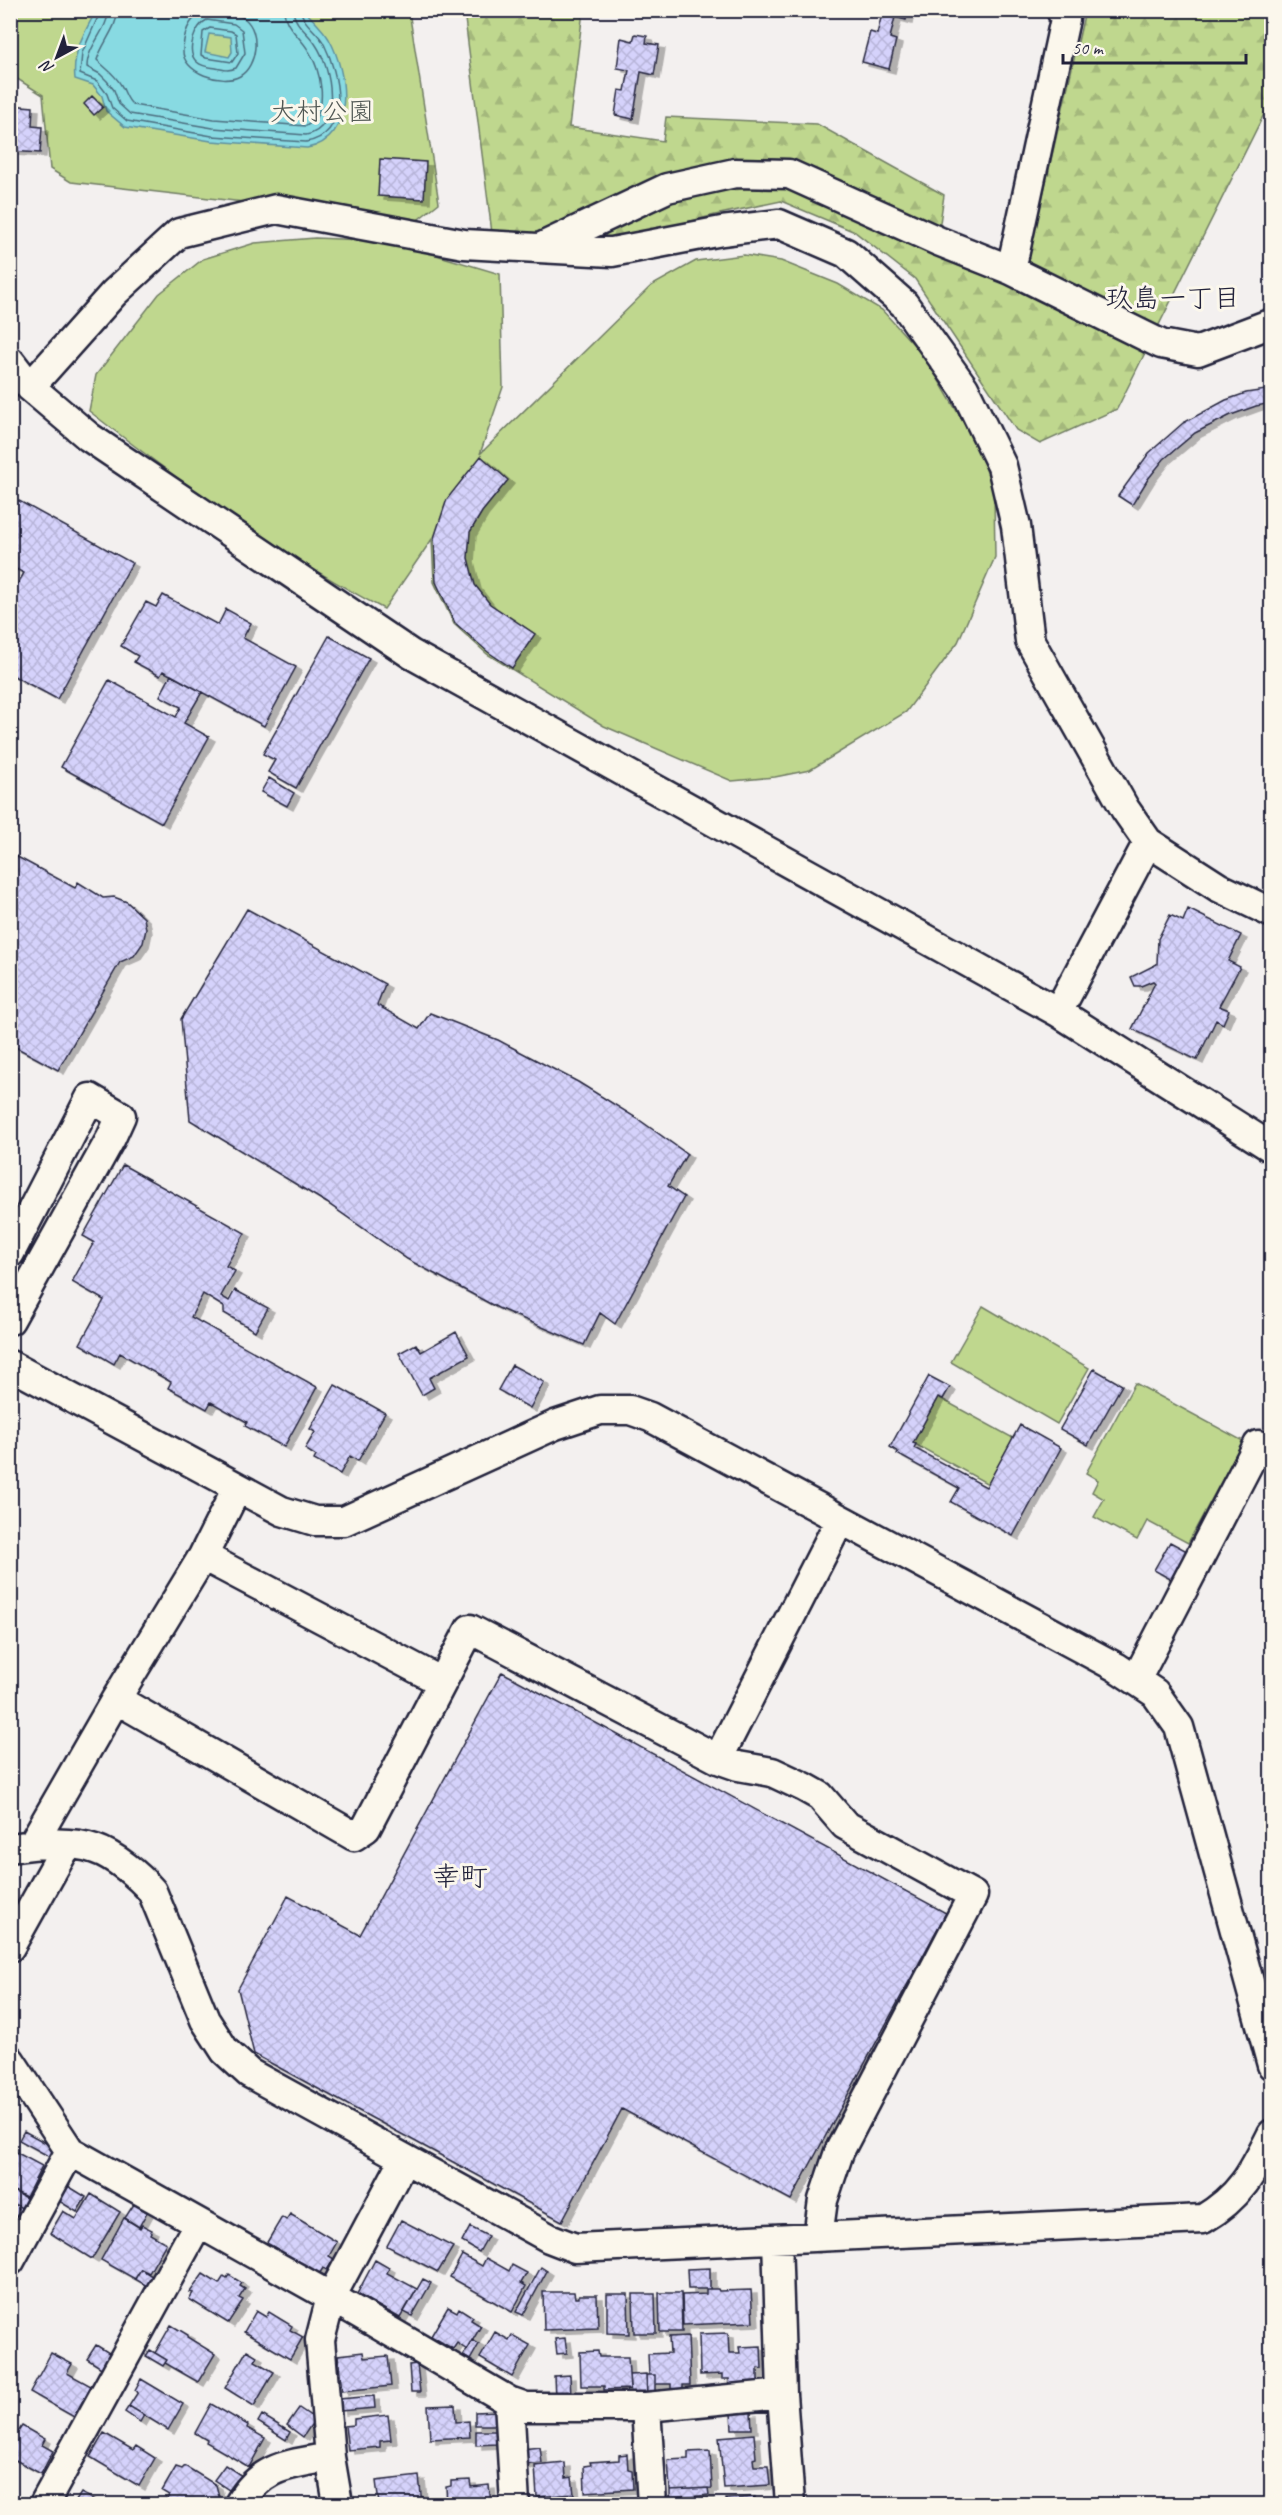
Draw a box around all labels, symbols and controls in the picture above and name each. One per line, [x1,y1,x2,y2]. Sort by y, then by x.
north arrow [27,27,87,87]
scale bar [1063,27,1246,65]
text: 50 m [1072,37,1105,59]
text: N [35,55,58,78]
park label: 大村公園 [270,95,374,128]
district label: 玖島一丁目 [1106,281,1241,315]
district label: 幸町 [432,1859,488,1894]

